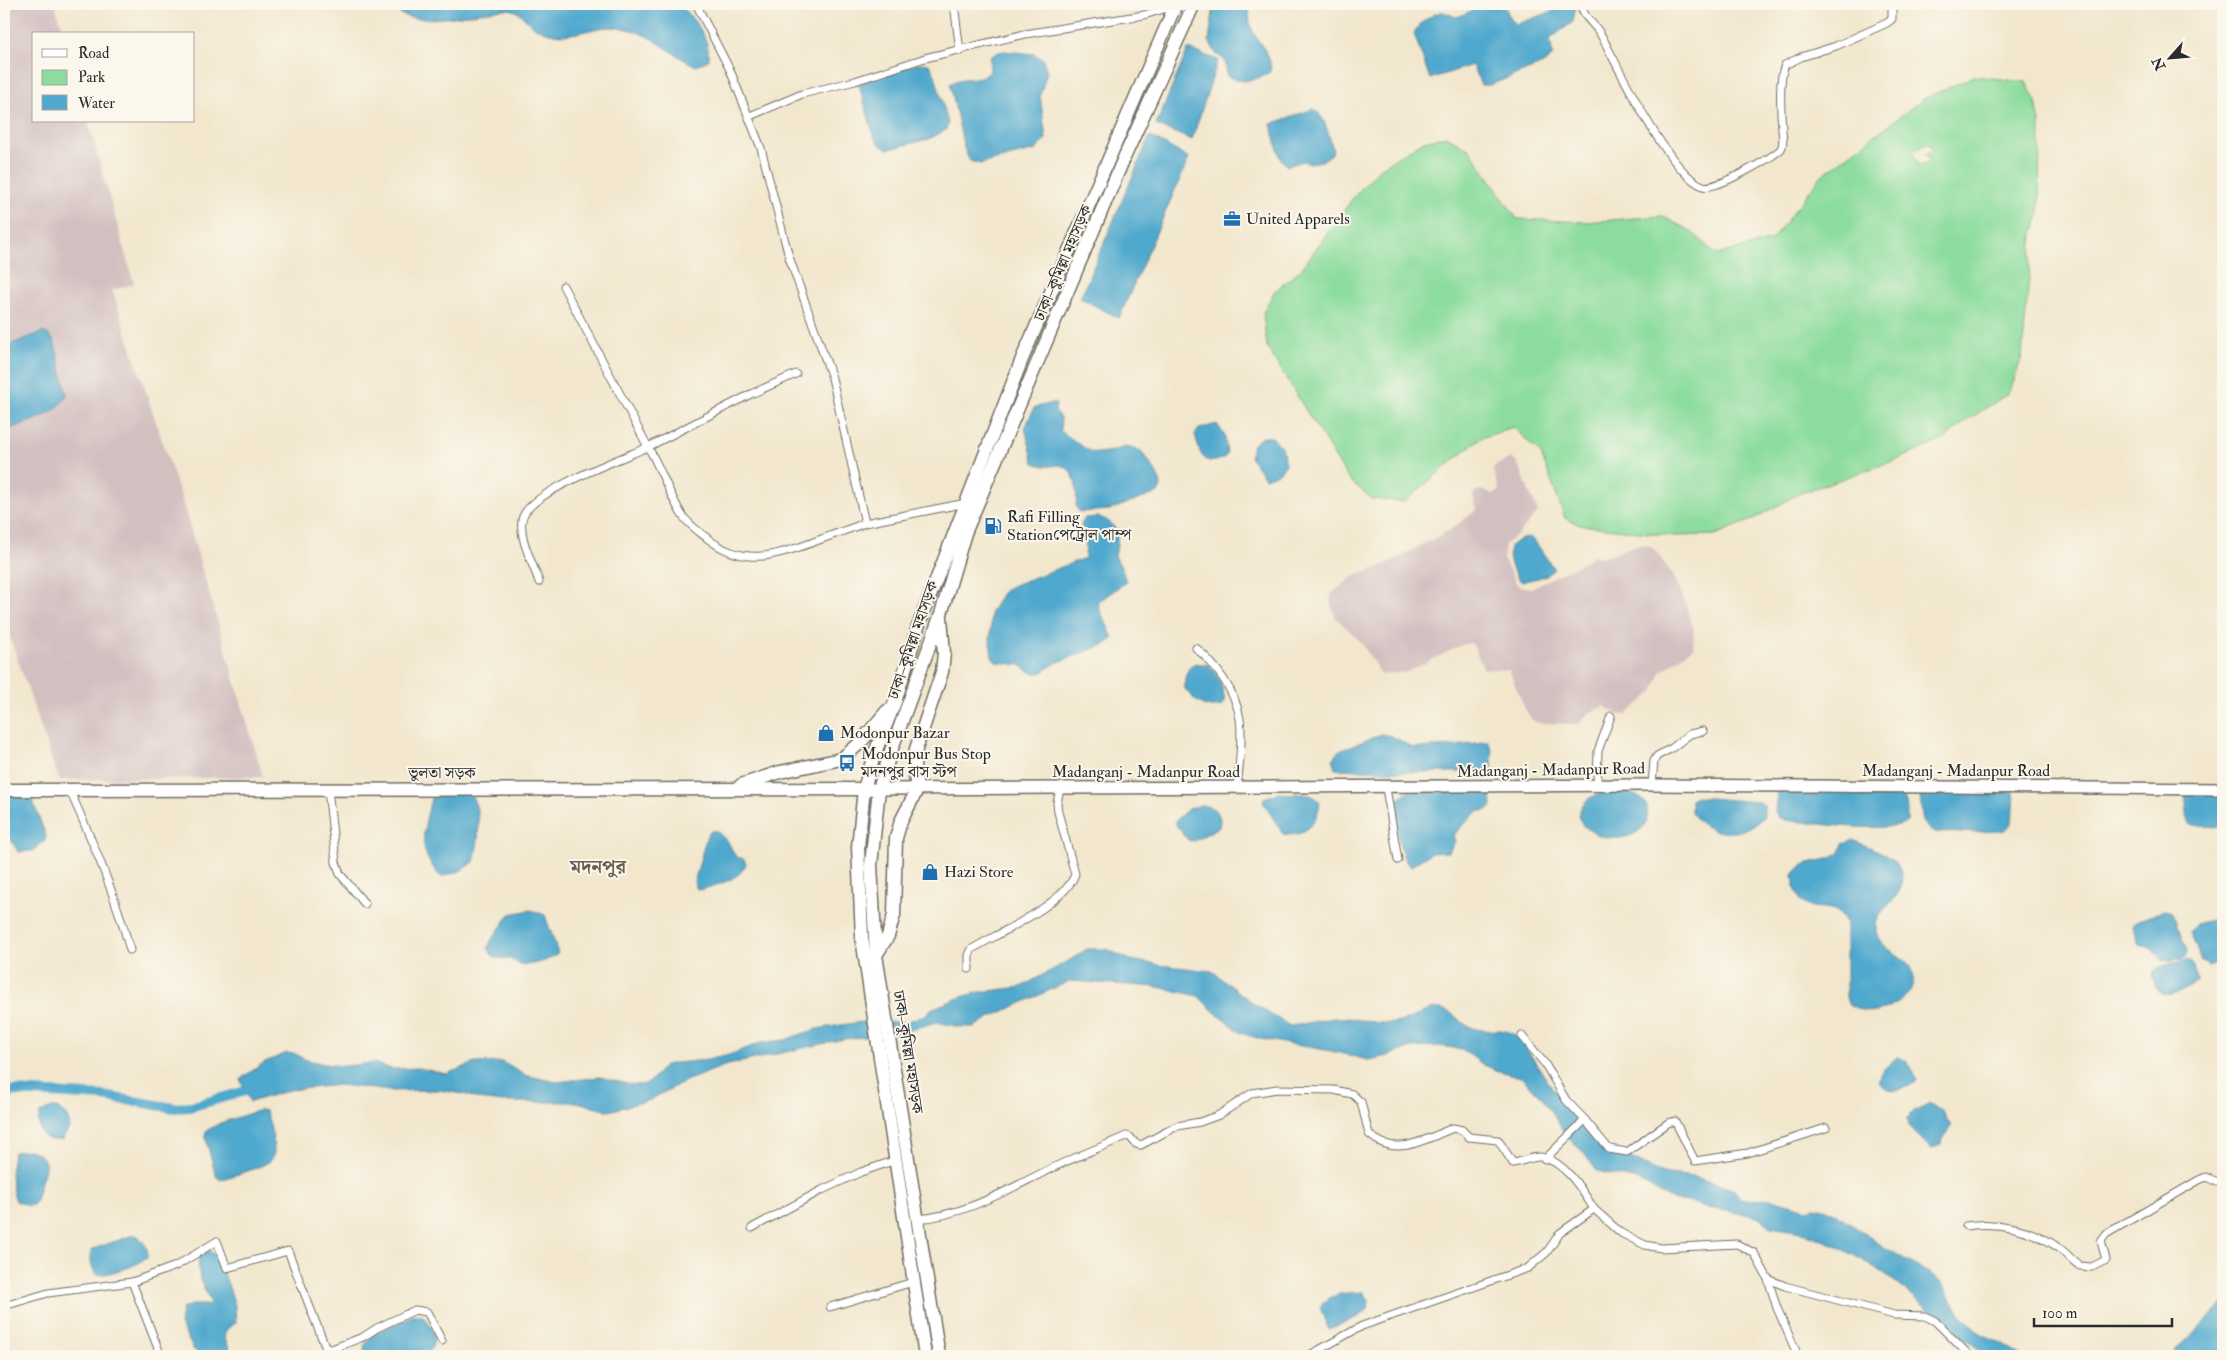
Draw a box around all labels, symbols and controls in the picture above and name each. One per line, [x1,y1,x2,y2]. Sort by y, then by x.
legend [32,32,195,122]
north arrow [2144,32,2194,82]
text: Road [78,44,110,63]
text: N [2148,54,2170,74]
text: Park [78,68,105,87]
text: Water [77,94,115,113]
street label: ঢাকা–কুমিল্লা মহাসড়ক [1029,201,1097,325]
office icon: United Apparels [1222,209,1242,229]
place label: United Apparels [1246,209,1350,230]
place label: Rafi Filling Stationপেট্রোল পাম্প [1007,507,1133,545]
fuel station icon: Rafi Filling Stationপেট্রোল পাম্প [983,516,1003,536]
street label: ঢাকা–কুমিল্লা মহাসড়ক [883,577,943,703]
shop icon: Modonpur Bazar [816,723,836,743]
place label: Modonpur Bazar [840,723,950,744]
place label: Modonpur Bus Stop মদনপুর বাস স্টপ [860,744,991,782]
bus stop icon: Modonpur Bus Stop মদনপুর বাস স্টপ [837,753,857,773]
street label: Madanganj - Madanpur Road [1457,758,1645,783]
street label: Madanganj - Madanpur Road [1862,761,2050,782]
street label: Madanganj - Madanpur Road [1052,762,1240,783]
street label: ভুলতা সড়ক [407,763,476,783]
district label: মদনপুর [569,855,628,879]
shop icon: Hazi Store [920,862,940,882]
place label: Hazi Store [944,862,1014,882]
street label: ঢাকা–কুমিল্লা মহাসড়ক [888,988,928,1116]
scale bar [2034,1295,2172,1327]
text: 100 m [2042,1304,2078,1323]

